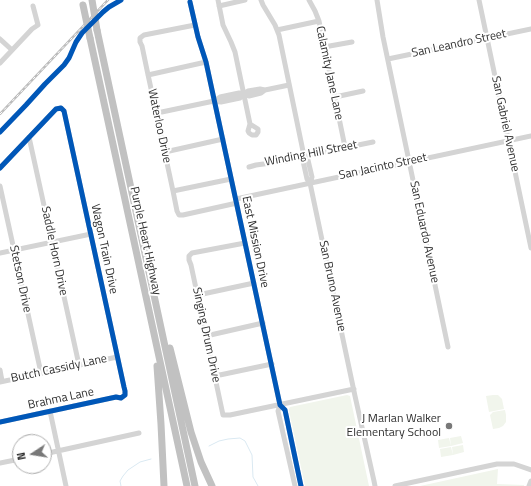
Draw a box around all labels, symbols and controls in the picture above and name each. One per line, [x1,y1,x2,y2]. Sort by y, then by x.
street label: Calamity Jane Lane [312,25,346,121]
street label: San Leandro Street [411,27,507,61]
street label: San Gabriel Avenue [488,75,522,173]
street label: Waterloo Drive [144,88,174,164]
street label: Winding Hill Street [264,138,358,170]
street label: San Jacinto Street [338,151,428,183]
street label: San Eduardo Avenue [406,180,442,284]
street label: Purple Heart Highway [126,185,164,297]
street label: East Mission Drive [238,195,272,289]
street label: Wagon Train Drive [87,203,121,295]
street label: Saddle Horn Drive [38,205,70,297]
street label: San Bruno Avenue [315,239,349,333]
street label: Stetson Drive [6,244,34,314]
street label: Singing Drum Drive [189,286,223,384]
street label: Butch Cassidy Lane [10,352,108,386]
street label: Brahma Lane [27,385,95,413]
place label: J Marlan Walker Elementary School [347,412,441,440]
marker: J Marlan Walker Elementary School [444,421,454,431]
north arrow [12,434,52,474]
text: N [13,451,30,462]

